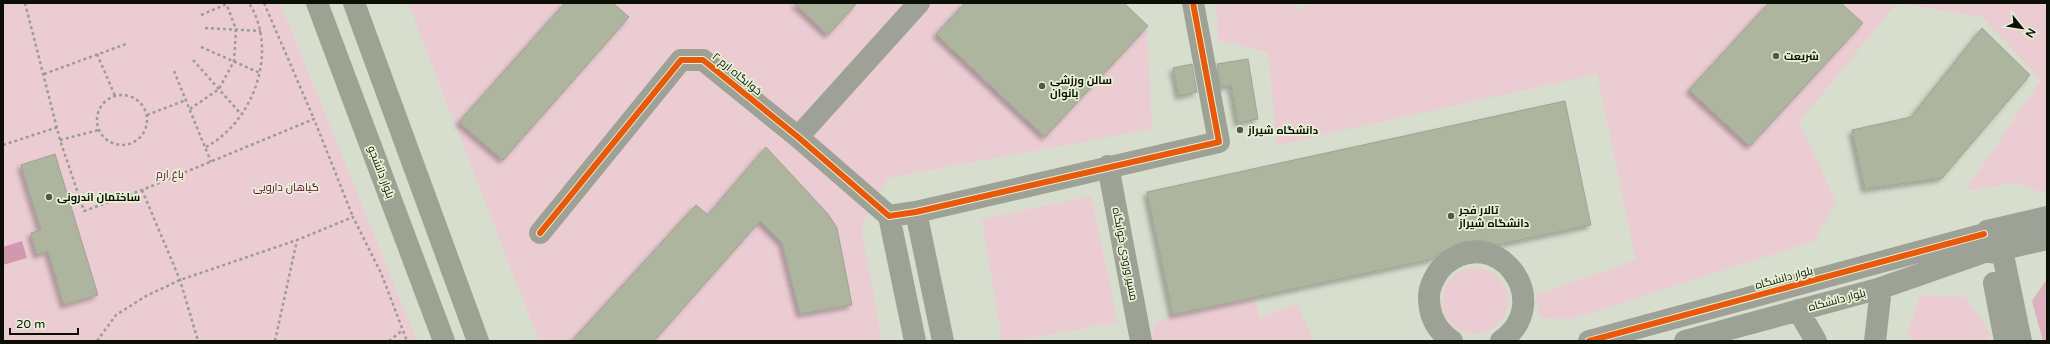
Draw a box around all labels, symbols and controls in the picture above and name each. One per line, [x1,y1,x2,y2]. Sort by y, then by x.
north arrow [2002,8,2042,48]
text: N [2022,26,2038,40]
street label: خوابگاه ارم ۲ [709,50,764,99]
place label: شریعت [1784,50,1819,63]
marker: شریعت [1771,51,1781,61]
place label: سالن ورزشی بانوان [1050,74,1112,101]
marker: سالن ورزشی بانوان [1037,81,1047,91]
place label: دانشگاه شیراز [1247,124,1318,137]
marker: دانشگاه شیراز [1235,125,1245,135]
street label: بلوار دانشجو [365,144,397,200]
park label: باغ ارم [156,168,184,182]
park label: گیاهان دارویی [253,181,319,194]
place label: ساختمان اندرونی [57,191,140,205]
marker: ساختمان اندرونی [44,192,54,202]
place label: تالار فجر دانشگاه شیراز [1458,204,1529,230]
street label: مسیر ورودی خوابگاه [1110,206,1140,302]
marker: تالار فجر دانشگاه شیراز [1446,211,1456,221]
street label: بلوار دانشگاه [1754,264,1814,292]
street label: بلوار دانشکاه [1807,286,1867,314]
scale bar [10,310,78,336]
text: 20 m [16,317,45,331]

